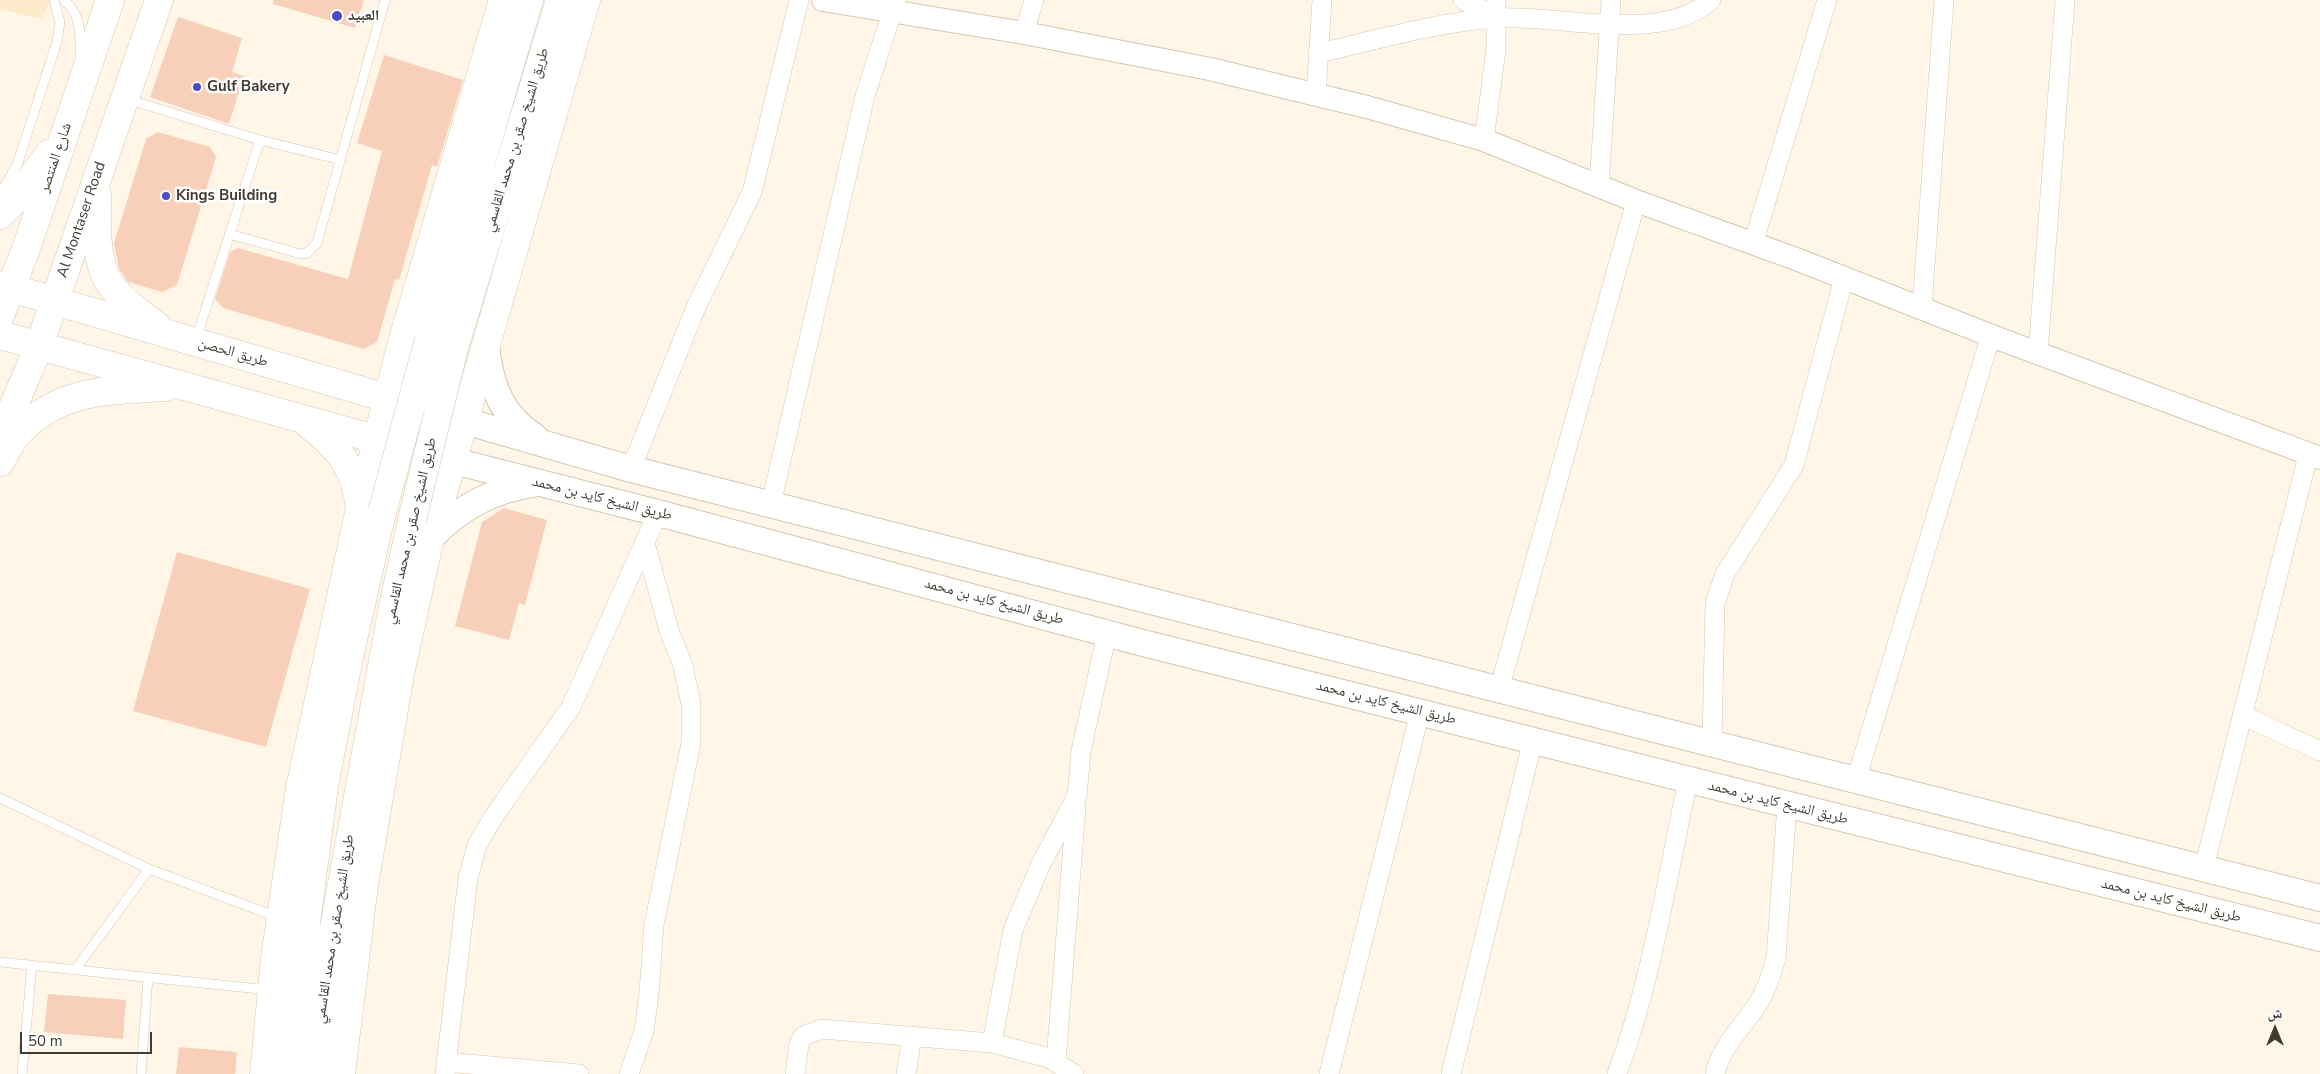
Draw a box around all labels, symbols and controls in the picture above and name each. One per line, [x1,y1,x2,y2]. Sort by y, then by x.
place label: العبيد [348,7,379,25]
marker: العبيد [330,9,344,23]
street label: طريق الشيخ صقر بن محمد القاسمي [480,46,554,234]
place label: Gulf Bakery [207,78,290,96]
marker: Gulf Bakery [191,81,203,93]
street label: شارع المنتصر [36,121,76,195]
street label: Al Montaser Road [54,160,110,280]
place label: Kings Building [176,187,277,205]
marker: Kings Building [160,190,172,202]
street label: طريق الحصن [196,334,270,372]
street label: طريق الشيخ صقر بن محمد القاسمي [381,436,441,626]
street label: طريق الشيخ كايد بن محمد [530,473,674,525]
street label: طريق الشيخ كايد بن محمد [922,575,1066,629]
street label: طريق الشيخ كايد بن محمد [1314,677,1458,729]
street label: طريق الشيخ كايد بن محمد [1706,777,1850,829]
street label: طريق الشيخ صقر بن محمد القاسمي [311,833,359,1025]
street label: طريق الشيخ كايد بن محمد [2099,875,2243,927]
north arrow [2250,1004,2300,1054]
text: ش [2268,1004,2282,1023]
scale bar [22,1022,155,1054]
text: 50 m [28,1031,63,1051]

